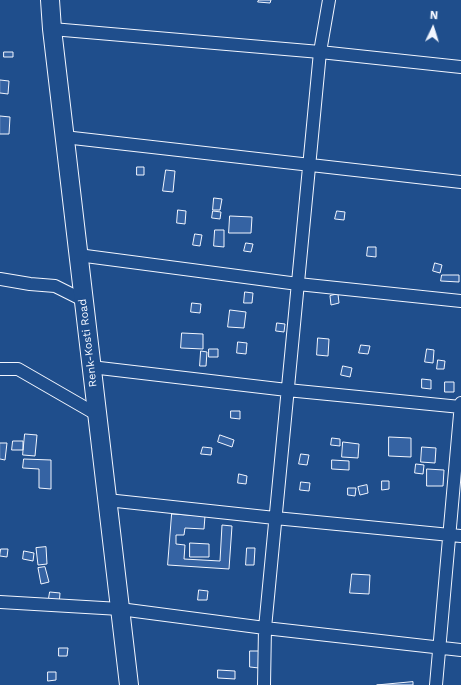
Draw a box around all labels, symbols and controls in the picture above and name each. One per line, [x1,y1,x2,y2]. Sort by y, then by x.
north arrow [413,8,453,48]
text: N [429,9,438,22]
street label: Renk-Kosti Road [76,298,100,388]

